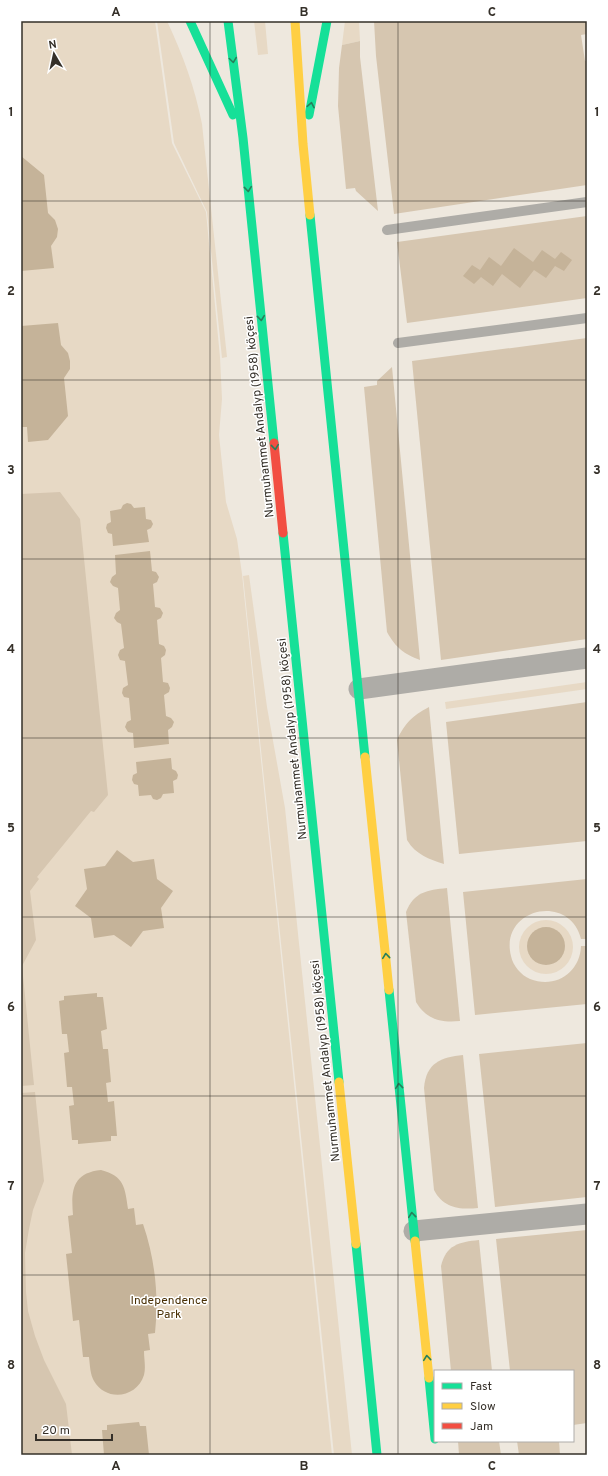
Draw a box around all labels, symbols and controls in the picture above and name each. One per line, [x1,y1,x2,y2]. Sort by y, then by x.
text: A [111,5,121,21]
text: B [300,5,309,21]
text: C [488,5,496,21]
north arrow [34,34,74,74]
text: N [48,38,58,53]
one-way arrow [228,57,237,63]
one-way arrow [306,102,314,109]
text: 1 [8,105,14,121]
text: 1 [594,105,600,121]
one-way arrow [244,186,253,192]
text: 2 [7,284,15,300]
text: 2 [593,284,601,300]
street label: Nurmuhammet Andalyp (1958) köçesi [241,315,279,519]
one-way arrow [257,315,266,321]
one-way arrow [270,444,279,450]
text: 3 [7,463,15,479]
text: 3 [593,463,601,479]
street label: Nurmuhammet Andalyp (1958) köçesi [274,637,312,841]
text: 4 [7,642,15,658]
text: 4 [593,642,601,658]
text: 5 [7,821,15,837]
text: 5 [593,821,601,837]
one-way arrow [382,953,391,959]
street label: Nurmuhammet Andalyp (1958) köçesi [307,959,345,1163]
text: 6 [7,1000,15,1016]
text: 6 [593,1000,601,1016]
one-way arrow [395,1083,404,1089]
text: 7 [8,1179,15,1195]
text: 7 [594,1179,601,1195]
one-way arrow [408,1212,417,1218]
park label: Independence Park [131,1293,207,1323]
one-way arrow [423,1355,432,1361]
text: 8 [7,1358,15,1374]
text: 8 [593,1358,601,1374]
legend [434,1370,574,1442]
text: Fast [470,1379,492,1395]
text: Slow [470,1399,496,1415]
scale bar [36,1416,112,1442]
text: Jam [470,1419,493,1435]
text: 20 m [42,1423,70,1439]
text: A [111,1459,121,1475]
text: B [300,1459,309,1475]
text: C [488,1459,496,1475]

